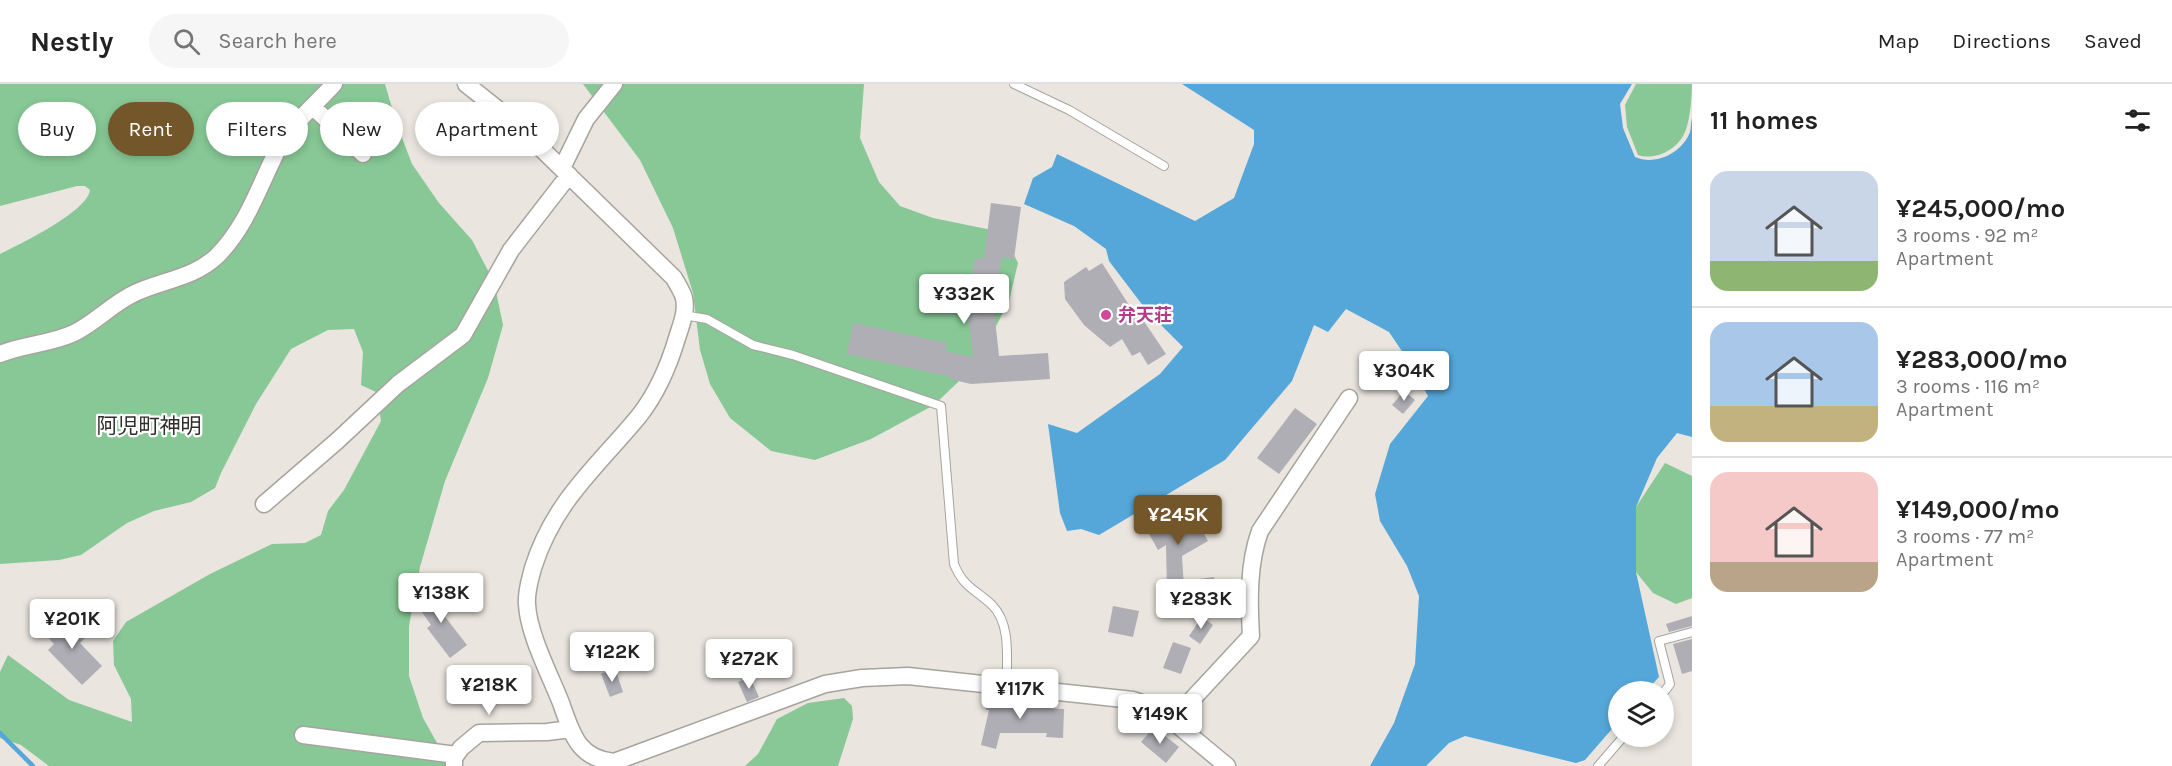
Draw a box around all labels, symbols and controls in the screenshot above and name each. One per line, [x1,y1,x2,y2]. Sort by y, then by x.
search box [149,14,569,68]
text: Nestly [30,25,113,58]
icon: search [170,25,203,58]
text: Search here [218,28,337,54]
text: Map [1878,29,1919,53]
text: Directions [1952,29,2051,53]
text: Saved [2084,29,2142,53]
chip: Buy [18,102,96,156]
chip: Rent [108,102,194,156]
chip: Filters [206,102,308,156]
chip: New [320,102,403,156]
chip: Apartment [415,102,559,156]
icon: filters [2121,104,2154,137]
text: 11 homes [1710,105,1818,136]
text: ¥245,000/mo [1896,193,2065,224]
icon: home [1758,195,1830,267]
text: 3 rooms · 92 m² [1896,224,2039,247]
text: Apartment [1896,247,1994,270]
pin: ¥332K [922,274,1006,325]
text: ¥332K [933,282,995,305]
place label: 弁天荘 [1118,304,1172,326]
marker: 弁天荘 [1099,308,1113,322]
text: ¥283,000/mo [1896,344,2068,375]
icon: home [1758,346,1830,418]
pin: ¥304K [1362,351,1446,402]
text: ¥304K [1373,359,1435,382]
text: 3 rooms · 116 m² [1896,375,2040,398]
text: Apartment [1896,398,1994,421]
district label: 阿児町神明 [97,414,202,438]
text: ¥149,000/mo [1896,494,2059,525]
pin: ¥245K [1136,495,1220,546]
icon: home [1758,496,1830,568]
text: ¥245K [1148,503,1208,526]
text: 3 rooms · 77 m² [1896,525,2034,548]
text: Apartment [1896,548,1994,571]
pin: ¥138K [399,573,483,624]
pin: ¥283K [1159,579,1243,630]
text: ¥138K [412,581,470,604]
text: ¥283K [1170,587,1232,610]
pin: ¥201K [30,599,114,650]
text: ¥201K [44,607,100,630]
pin: ¥122K [570,632,654,683]
pin: ¥272K [707,639,791,690]
text: ¥122K [584,640,640,663]
text: ¥272K [720,647,778,670]
pin: ¥218K [447,665,531,716]
pin: ¥117K [978,669,1062,720]
text: ¥218K [461,673,517,696]
text: ¥117K [995,677,1045,700]
map controls [1608,681,1674,747]
button: layers [1608,681,1674,747]
pin: ¥149K [1118,694,1202,745]
text: ¥149K [1132,702,1188,725]

